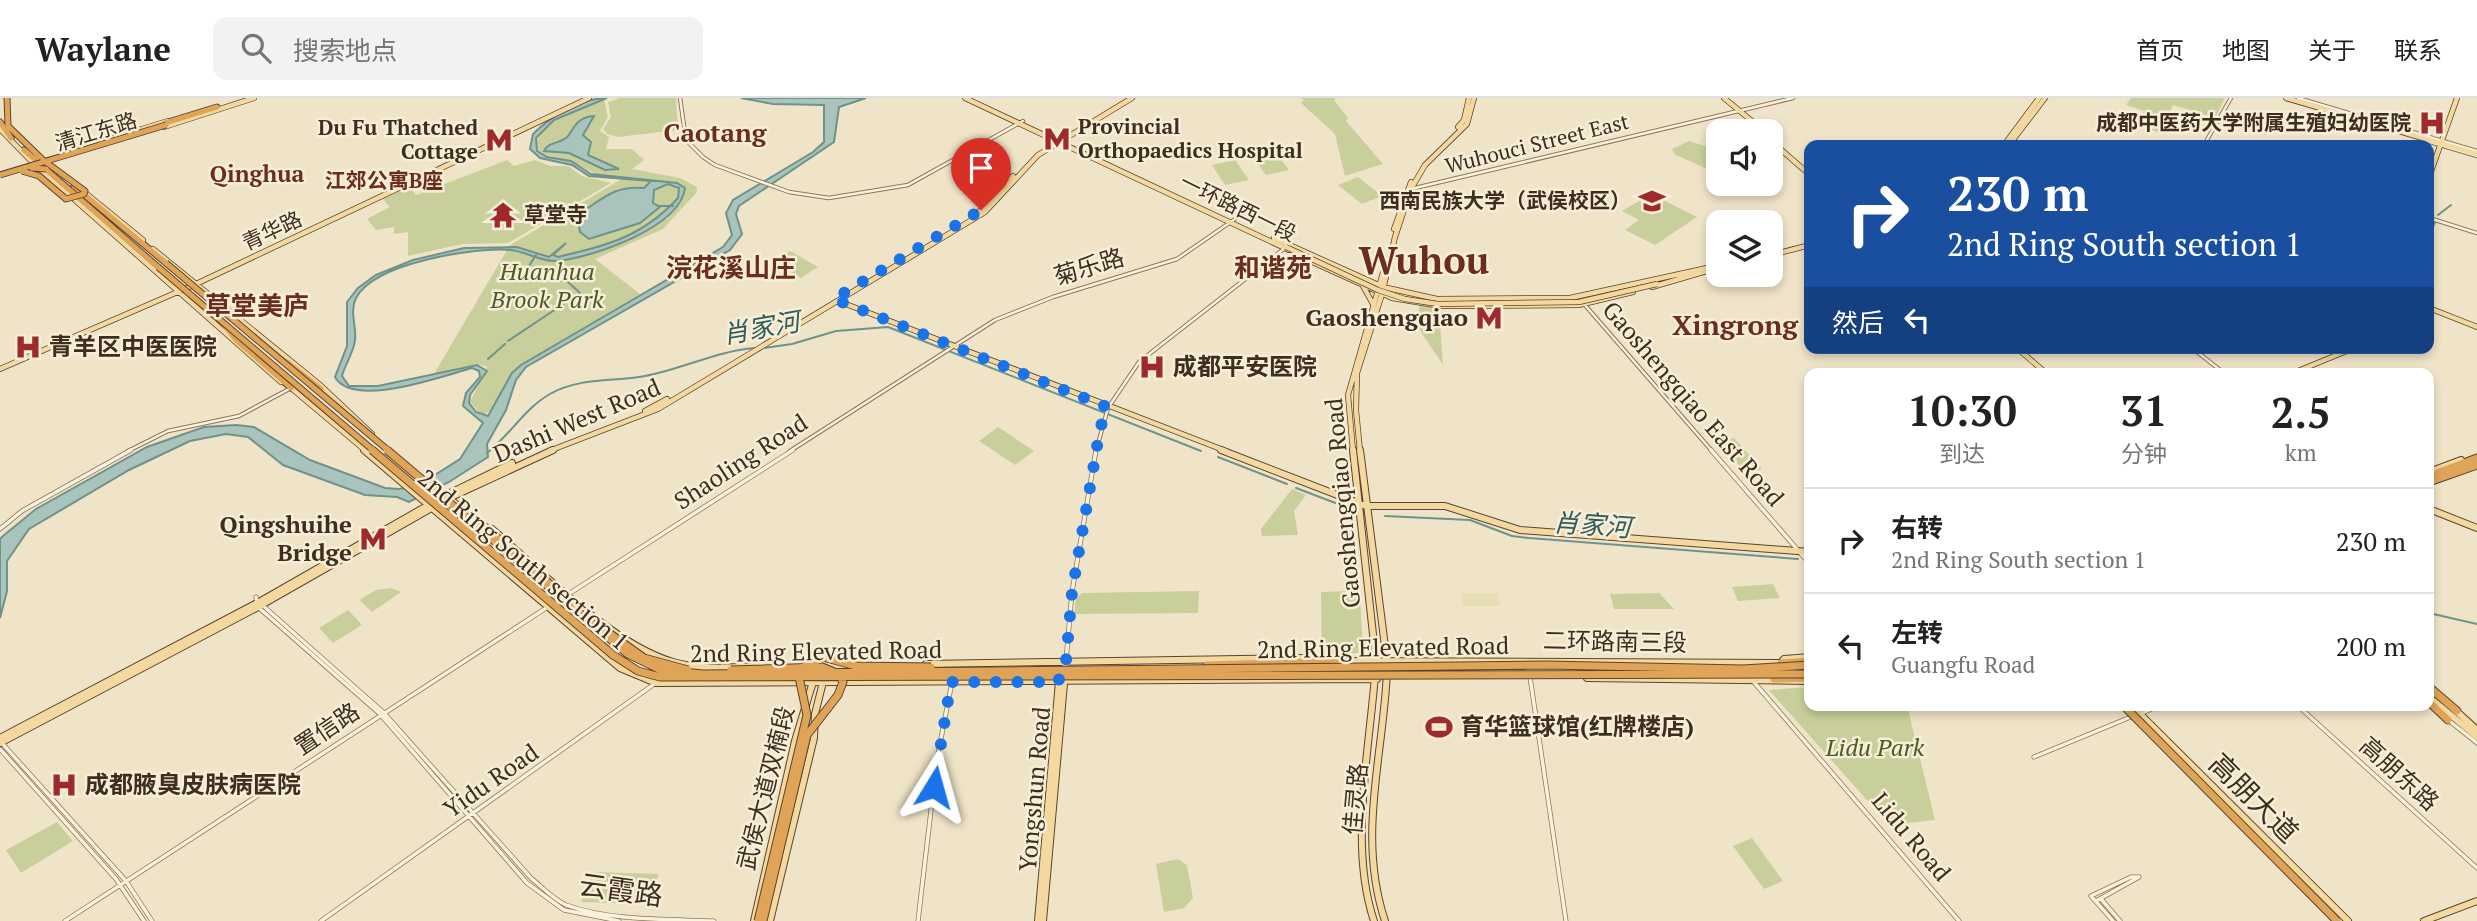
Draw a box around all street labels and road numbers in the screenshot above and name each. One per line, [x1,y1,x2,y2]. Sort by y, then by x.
street label: 清江东路 [51,105,140,157]
street label: Wuhouci Street East [1442,107,1632,179]
street label: 一环路西一段 [1176,167,1301,247]
street label: 青华路 [237,204,306,256]
street label: 菊乐路 [1050,240,1128,292]
street label: Gaoshengqiao East Road [1596,294,1792,513]
street label: Dashi West Road [488,371,665,470]
street label: Gaoshengqiao Road [1317,397,1367,609]
street label: Shaoling Road [668,406,813,516]
street label: 2nd Ring South section 1 [411,461,636,657]
street label: 二环路南三段 [1543,624,1687,658]
street label: 2nd Ring Elevated Road [1257,629,1509,665]
street label: 2nd Ring Elevated Road [690,633,942,669]
street label: 置信路 [288,695,365,762]
street label: 武侯大道双楠段 [729,702,801,873]
street label: Yongshun Road [1011,705,1057,873]
street label: 高朋东路 [2353,729,2446,817]
street label: Yidu Road [437,736,544,825]
street label: 高朋大道 [2202,745,2307,850]
street label: 佳灵路 [1336,762,1374,836]
street label: Lidu Road [1865,785,1958,888]
street label: 云霞路 [577,865,665,914]

